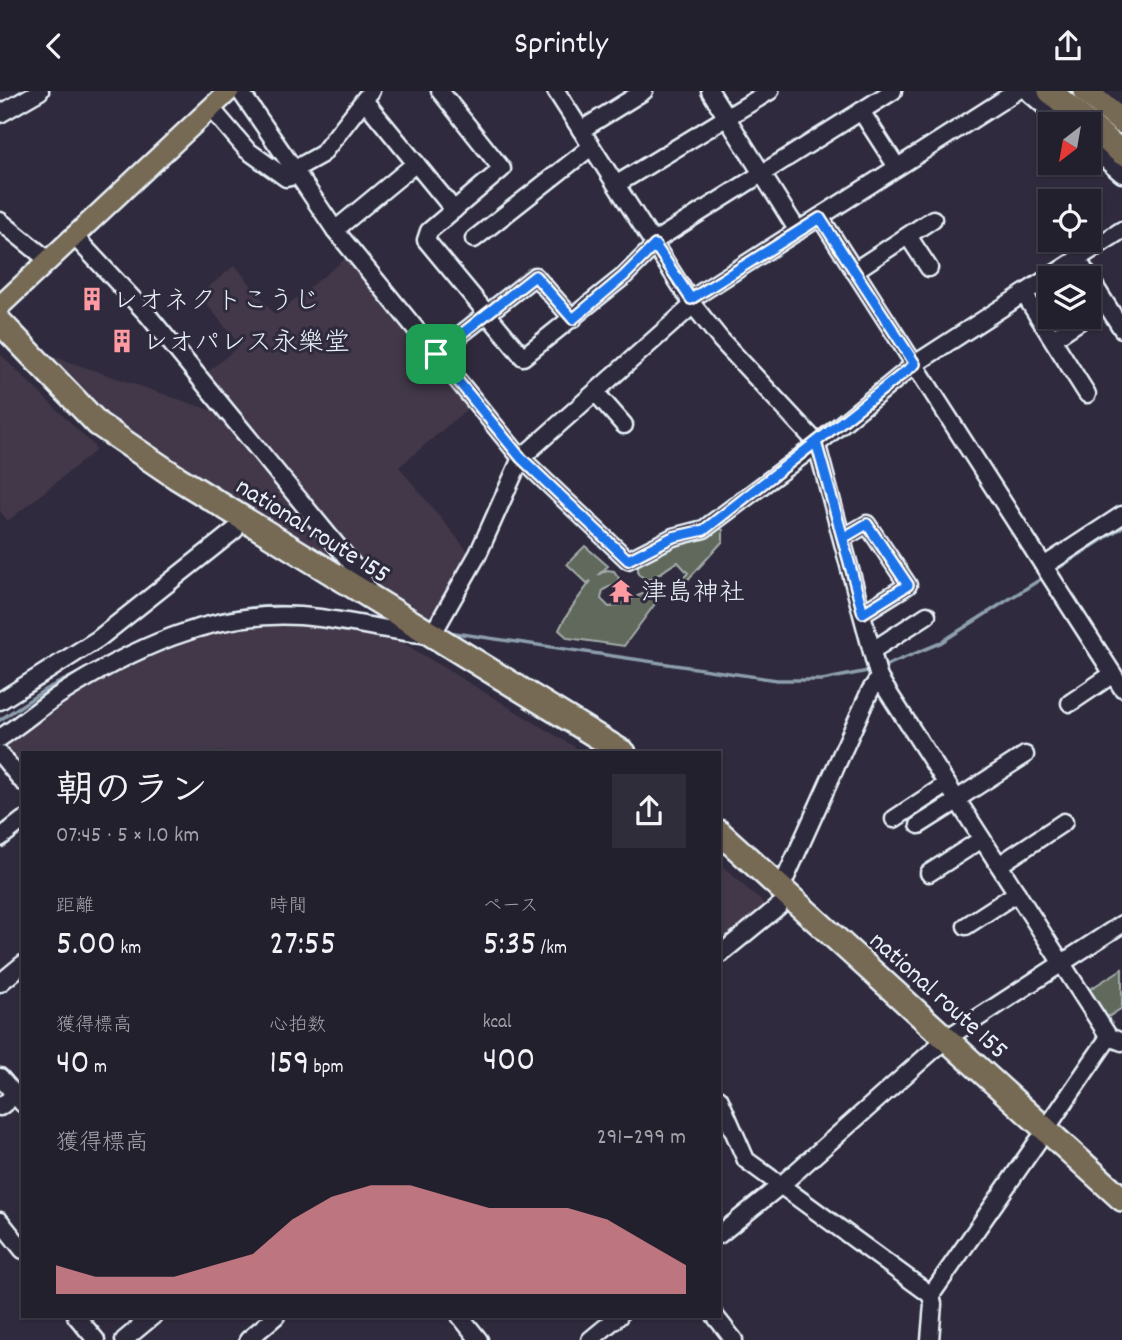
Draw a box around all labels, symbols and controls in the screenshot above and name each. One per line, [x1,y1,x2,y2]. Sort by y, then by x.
text: Sprintly [514,23,608,69]
icon: back [35,27,73,65]
icon: share [1049,27,1087,65]
north arrow [1038,112,1101,175]
map controls [1038,112,1101,329]
button: locate [1038,189,1101,252]
button: layers [1038,266,1101,329]
place label: レオネクトこうじ [112,284,320,321]
building icon: レオネクトこうじ [78,285,106,313]
pin [406,324,466,384]
place label: レオパレス永樂堂 [142,326,350,363]
building icon: レオパレス永樂堂 [108,327,136,355]
icon: arrive [417,335,455,373]
street label: national route 155 [228,470,396,594]
place label: 津島神社 [641,576,745,613]
temple icon: 津島神社 [607,577,635,605]
text: 朝のラン [56,766,208,821]
button: share [612,774,686,848]
text: 07:45 · 5 × 1.0 km [56,820,199,853]
text: 距離 [56,894,94,921]
text: 時間 [269,894,307,921]
text: ペース [483,894,539,921]
text: 5.00 [56,921,116,971]
text: 27:55 [269,921,336,971]
text: 5:35 [483,921,536,971]
street label: national route 155 [860,924,1015,1069]
text: km [116,936,141,963]
text: /km [536,936,567,963]
text: kcal [483,1010,512,1037]
text: 獲得標高 [56,1013,132,1040]
text: 心拍数 [269,1013,326,1040]
text: 400 [483,1037,535,1087]
text: 40 [56,1040,90,1090]
text: 159 [269,1040,309,1090]
text: m [90,1055,107,1082]
text: bpm [309,1055,344,1082]
text: 291–299 m [597,1122,686,1155]
text: 獲得標高 [56,1128,148,1161]

